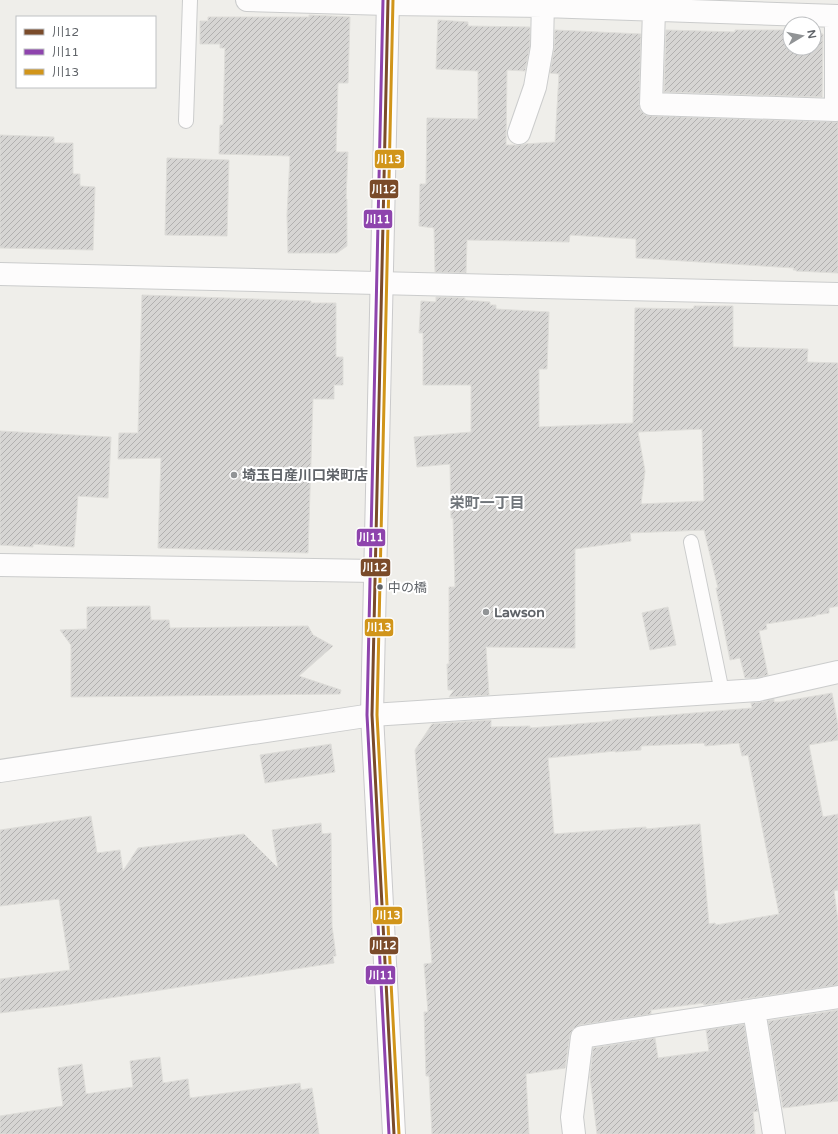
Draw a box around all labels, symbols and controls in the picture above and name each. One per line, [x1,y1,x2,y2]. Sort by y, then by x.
legend [16,16,156,88]
north arrow [782,16,822,56]
text: 川12 [52,25,79,39]
text: N [804,29,819,40]
text: 川11 [52,45,79,59]
text: 川13 [52,65,79,79]
line badge: 川13 [374,149,405,169]
text: 川13 [377,153,401,166]
line badge: 川12 [369,179,399,199]
text: 川12 [372,183,396,196]
line badge: 川11 [363,209,393,229]
text: 川11 [366,213,390,226]
place label: 埼玉日産川口栄町店 [242,467,368,484]
marker: 埼玉日産川口栄町店 [229,470,239,480]
district label: 栄町一丁目 [449,494,525,512]
line badge: 川11 [356,528,386,547]
text: 川11 [359,531,383,544]
line badge: 川12 [360,558,391,577]
text: 川12 [363,561,387,574]
place label: 中の橋 [388,580,427,596]
marker: 中の橋 [375,582,385,592]
place label: Lawson [494,604,545,621]
marker: Lawson [481,607,491,617]
line badge: 川13 [364,618,394,637]
text: 川13 [367,621,391,634]
line badge: 川13 [372,906,403,925]
text: 川13 [376,909,400,922]
line badge: 川12 [369,936,399,955]
text: 川12 [372,939,396,952]
line badge: 川11 [365,965,396,985]
text: 川11 [369,969,393,982]

